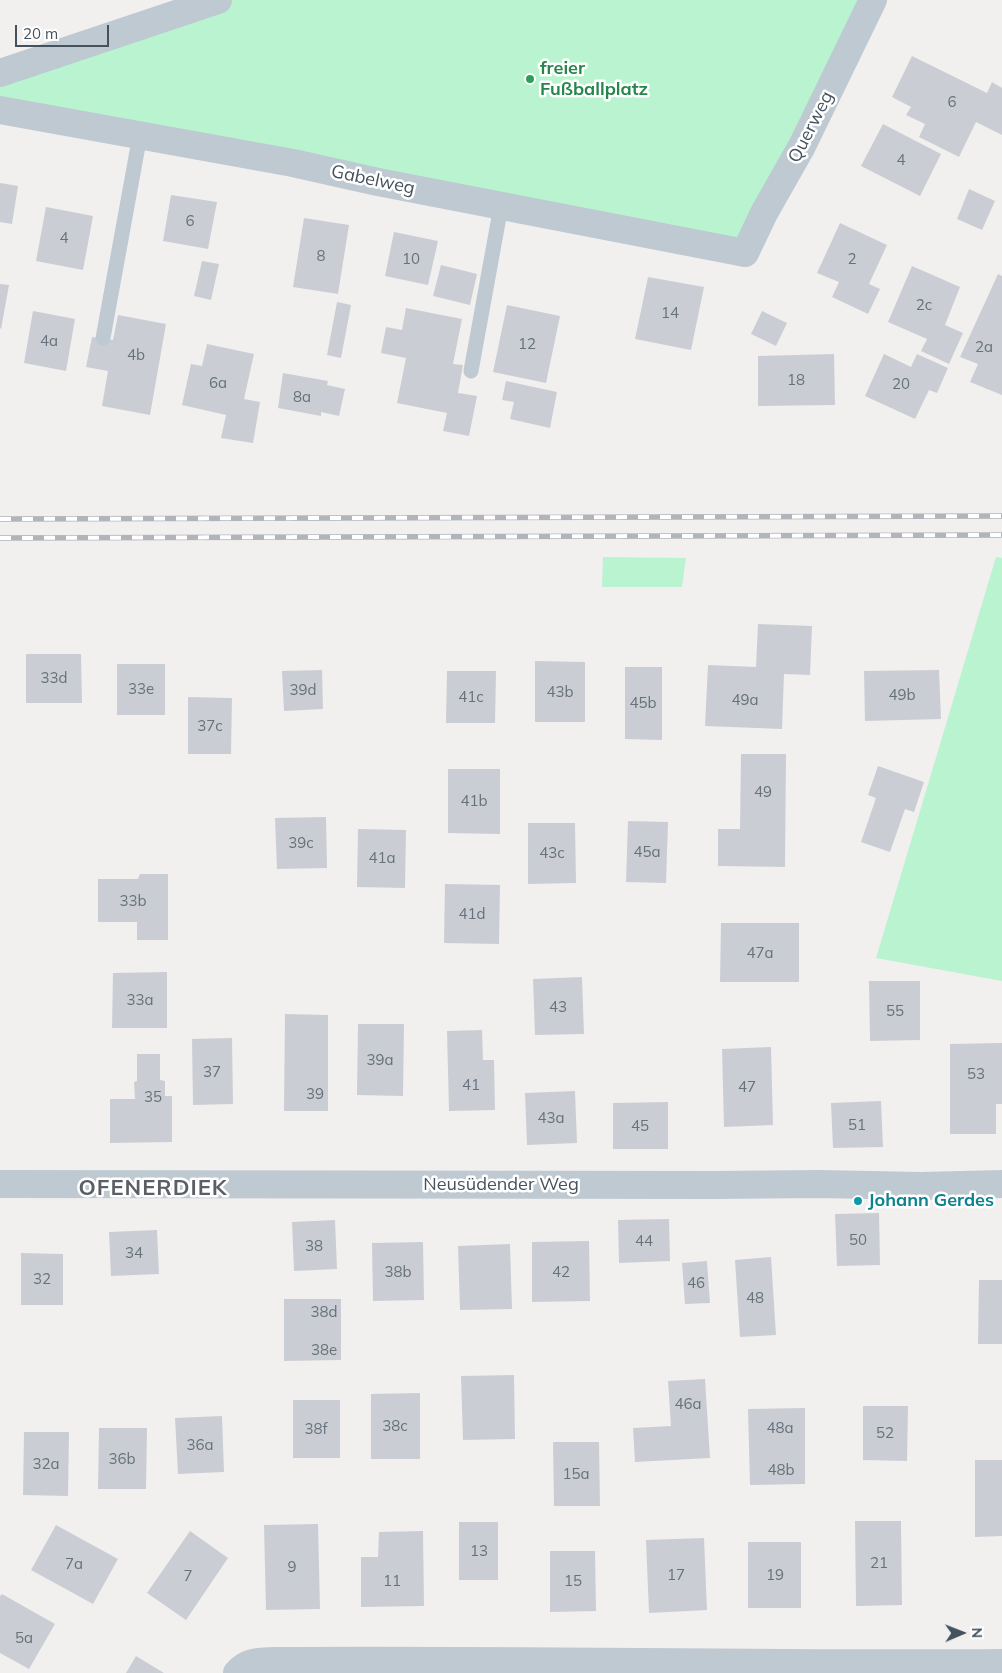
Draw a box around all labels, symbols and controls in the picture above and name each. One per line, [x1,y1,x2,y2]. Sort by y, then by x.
scale bar [18,15,111,47]
text: 20 m [23,24,58,43]
place label: freier Fußballplatz [540,58,648,100]
marker: freier Fußballplatz [524,73,536,85]
street label: Querweg [784,88,838,166]
house number: 6 [948,93,956,111]
house number: 4 [897,151,905,169]
street label: Gabelweg [329,161,417,199]
house number: 6 [186,212,194,230]
house number: 4 [60,229,68,247]
house number: 8 [317,247,325,265]
house number: 10 [402,250,420,268]
house number: 2 [848,250,856,268]
house number: 2c [916,296,932,314]
house number: 14 [661,304,679,322]
house number: 4a [40,332,58,350]
house number: 12 [518,335,536,353]
house number: 2a [975,338,993,356]
house number: 4b [127,346,145,364]
house number: 18 [787,371,805,389]
house number: 6a [209,374,227,392]
house number: 20 [892,375,910,393]
house number: 8a [293,388,311,406]
house number: 33d [41,669,67,687]
house number: 33e [128,680,154,698]
house number: 39d [290,681,316,699]
house number: 43b [547,683,573,701]
house number: 49b [889,686,915,704]
house number: 41c [458,688,484,706]
house number: 49a [732,691,758,709]
house number: 45b [630,694,656,712]
house number: 37c [197,717,223,735]
house number: 49 [754,783,772,801]
house number: 41b [461,792,487,810]
house number: 39c [288,834,314,852]
house number: 45a [634,843,660,861]
house number: 43c [539,844,565,862]
house number: 41a [369,849,395,867]
house number: 33b [120,892,146,910]
house number: 41d [459,905,485,923]
house number: 47a [747,944,773,962]
house number: 33a [127,991,153,1009]
house number: 43 [549,998,567,1016]
house number: 55 [886,1002,904,1020]
house number: 39a [367,1051,393,1069]
house number: 37 [203,1063,221,1081]
house number: 53 [967,1065,985,1083]
house number: 41 [462,1076,480,1094]
house number: 47 [738,1078,756,1096]
house number: 39 [306,1085,324,1103]
house number: 35 [144,1088,162,1106]
house number: 43a [538,1109,564,1127]
house number: 51 [848,1116,866,1134]
house number: 45 [631,1117,649,1135]
street label: Neusüdender Weg [423,1174,579,1196]
district label: OFENERDIEK [77,1175,229,1201]
place label: Johann Gerdes [868,1190,994,1212]
marker: Johann Gerdes [852,1195,864,1207]
house number: 50 [849,1231,867,1249]
house number: 44 [635,1232,653,1250]
house number: 38 [305,1237,323,1255]
house number: 34 [125,1244,143,1262]
house number: 38b [385,1263,411,1281]
house number: 42 [552,1263,570,1281]
house number: 32 [33,1270,51,1288]
house number: 46 [687,1274,705,1292]
house number: 48 [746,1289,764,1307]
house number: 38d [311,1303,337,1321]
house number: 38e [311,1341,337,1359]
house number: 46a [675,1395,701,1413]
house number: 38c [382,1417,408,1435]
house number: 48a [767,1419,793,1437]
house number: 38f [304,1420,328,1438]
house number: 52 [876,1424,894,1442]
house number: 36a [187,1436,213,1454]
house number: 36b [109,1450,135,1468]
house number: 32a [33,1455,59,1473]
house number: 48b [768,1461,794,1479]
house number: 15a [563,1465,589,1483]
house number: 13 [470,1542,488,1560]
house number: 21 [870,1554,888,1572]
house number: 7a [65,1555,83,1573]
house number: 9 [288,1558,296,1576]
house number: 17 [667,1566,685,1584]
house number: 19 [766,1566,784,1584]
house number: 7 [184,1567,192,1585]
house number: 11 [383,1572,401,1590]
house number: 15 [564,1572,582,1590]
north arrow [937,1608,987,1658]
text: N [968,1627,986,1638]
house number: 5a [15,1629,33,1647]

